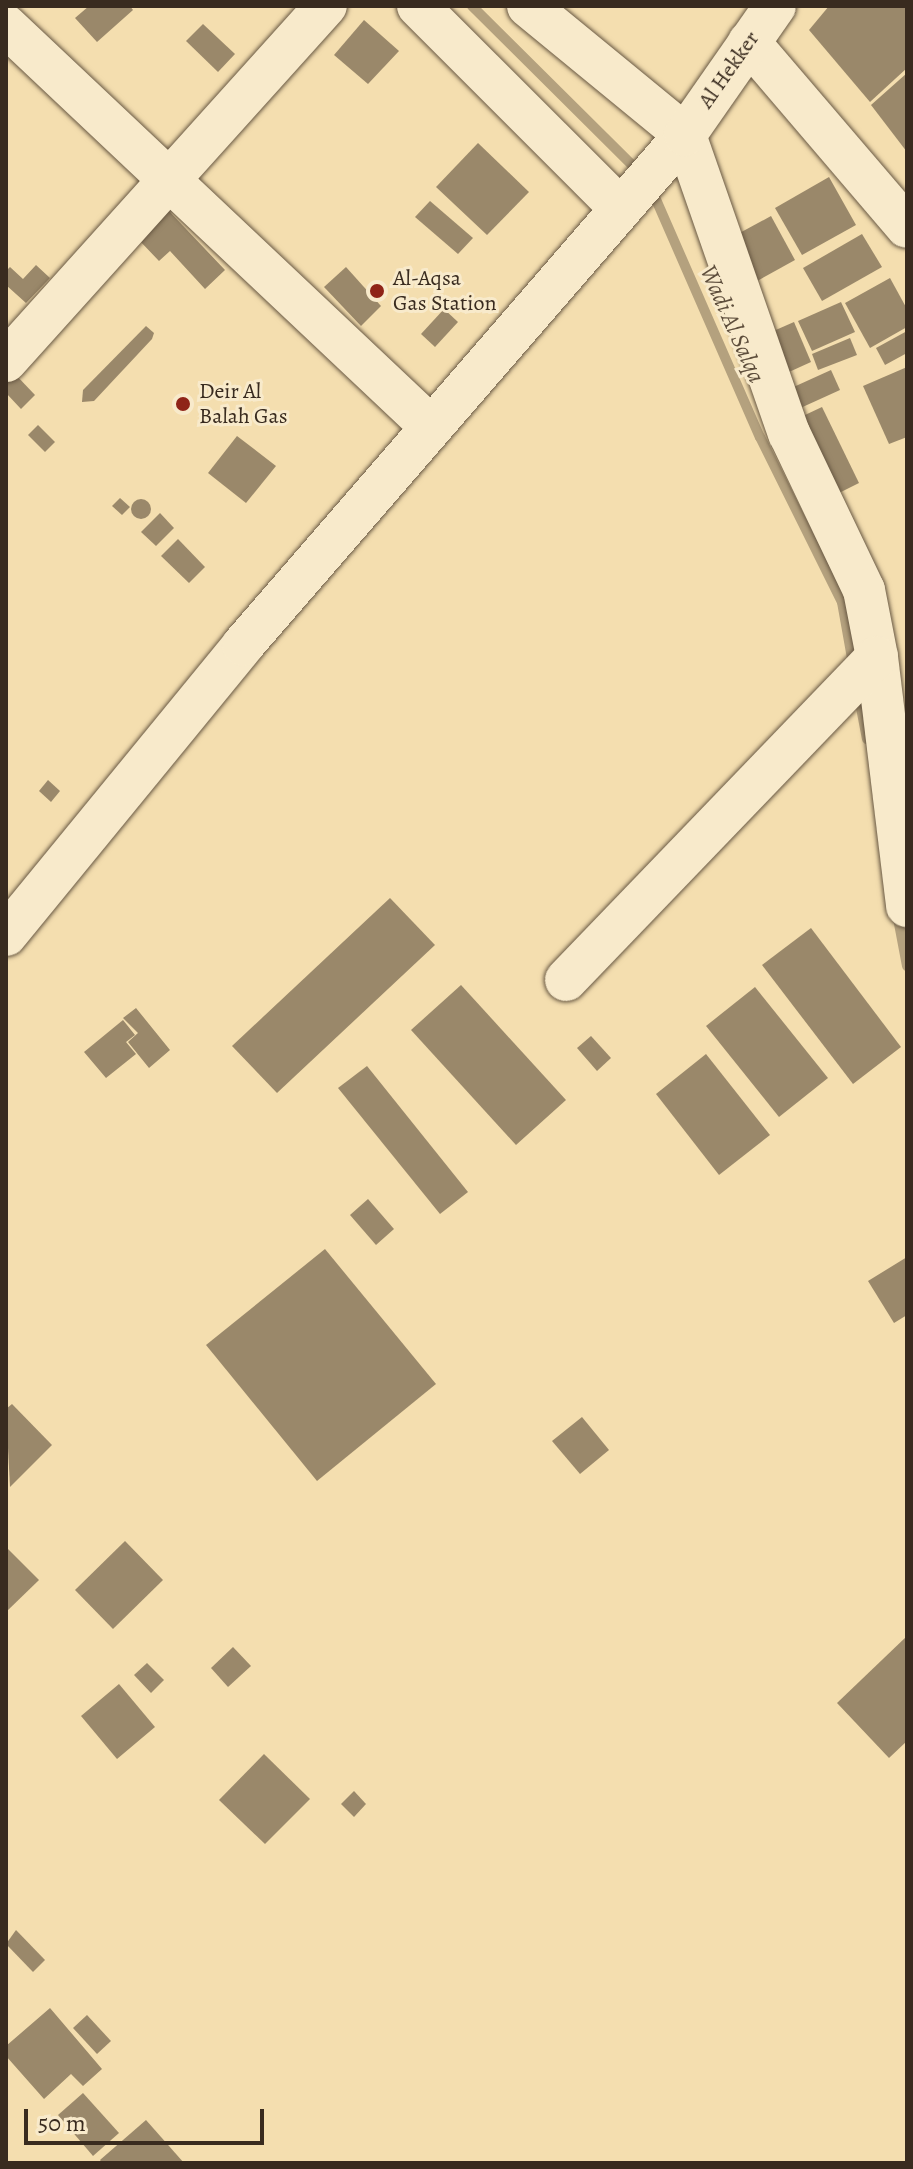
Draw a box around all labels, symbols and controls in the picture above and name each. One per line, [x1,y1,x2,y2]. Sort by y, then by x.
street label: Al Hekker [693,26,765,114]
water label: Wadi Al Salqa [693,261,771,387]
place label: Al-Aqsa Gas Station [393,265,497,316]
marker: Al-Aqsa Gas Station [368,282,386,300]
place label: Deir Al Balah Gas [199,378,288,430]
marker: Deir Al Balah Gas [174,395,192,413]
scale bar [28,2093,268,2143]
text: 50 m [38,2107,86,2139]

